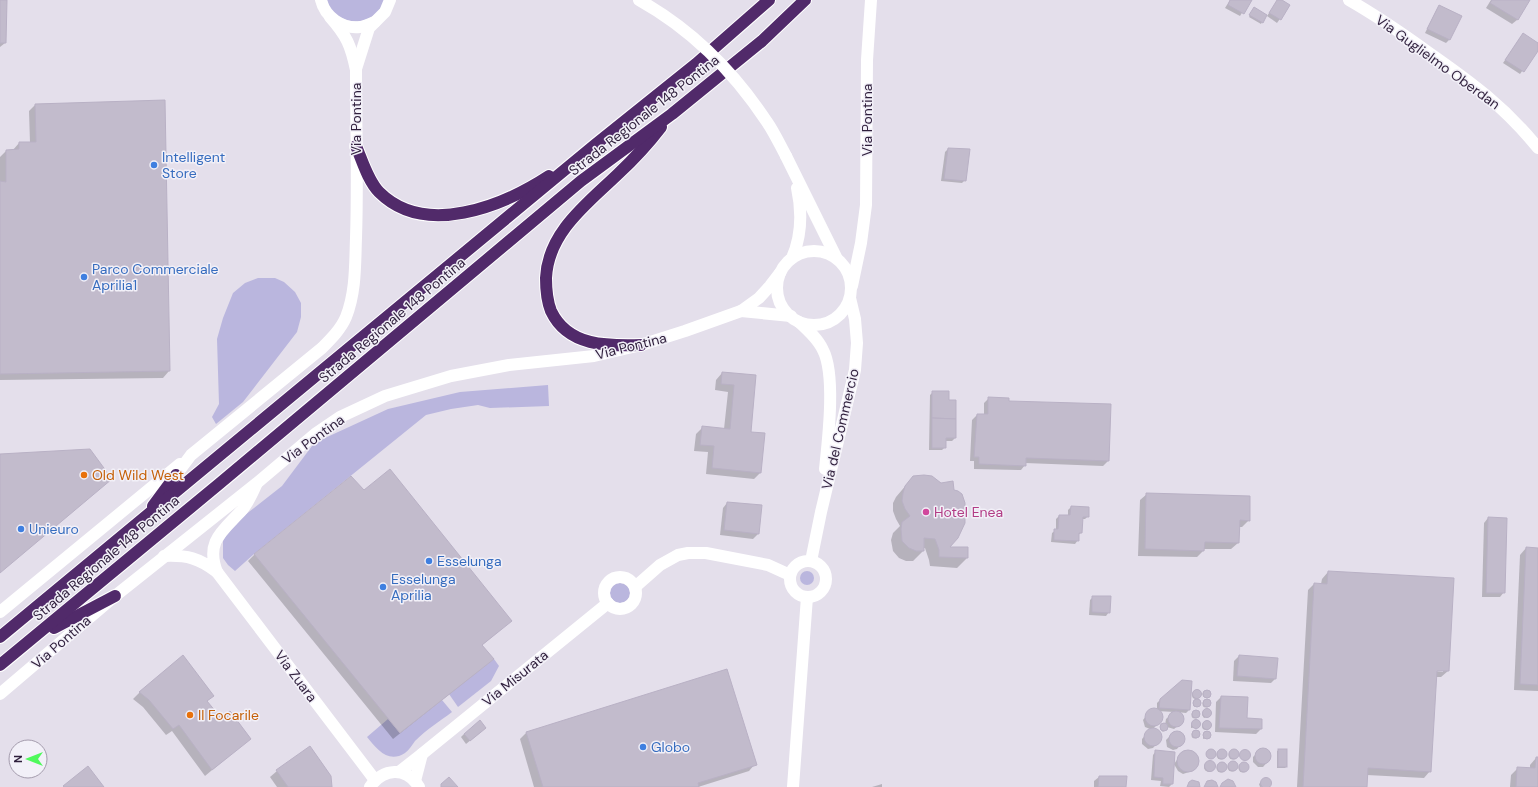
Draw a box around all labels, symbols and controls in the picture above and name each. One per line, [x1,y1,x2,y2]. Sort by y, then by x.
street label: Via Guglielmo Oberdan [1372,11,1504,113]
street label: Strada Regionale 148 Pontina [565,51,723,179]
street label: Via Pontina [347,83,365,155]
street label: Via Pontina [858,84,876,156]
place label: Intelligent Store [162,148,225,182]
marker: Intelligent Store [149,160,159,170]
street label: Strada Regionale 148 Pontina [315,253,469,387]
place label: Parco Commerciale Aprilia1 [92,260,219,294]
marker: Parco Commerciale Aprilia1 [79,272,89,282]
street label: Via Pontina [594,328,668,364]
street label: Via del Commercio [817,367,863,491]
street label: Via Pontina [278,410,348,468]
place label: Old Wild West [92,466,184,484]
marker: Old Wild West [79,470,89,480]
street label: Strada Regionale 148 Pontina [29,491,183,625]
place label: Hotel Enea [934,503,1003,521]
marker: Hotel Enea [921,507,931,517]
place label: Unieuro [29,520,79,538]
marker: Unieuro [16,524,26,534]
place label: Esselunga [437,552,502,570]
marker: Esselunga [424,556,434,566]
place label: Esselunga Aprilia [391,570,456,604]
marker: Esselunga Aprilia [378,582,388,592]
street label: Via Pontina [28,611,94,673]
street label: Via Misurata [478,646,552,710]
street label: Via Zuara [271,647,321,705]
place label: Il Focarile [198,706,259,724]
marker: Il Focarile [185,710,195,720]
place label: Globo [651,738,690,756]
north arrow [8,739,48,779]
marker: Globo [638,742,648,752]
text: N [11,755,25,763]

